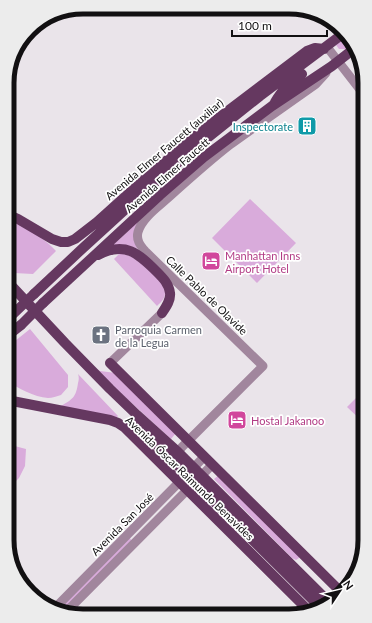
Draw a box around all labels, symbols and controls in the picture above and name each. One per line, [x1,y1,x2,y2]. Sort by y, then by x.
scale bar [232,12,327,38]
text: 100 m [238,18,272,33]
street label: Avenida Elmer Faucett (auxiliar) [102,96,226,202]
building icon: Inspectorate [296,115,318,137]
place label: Inspectorate [233,120,293,133]
street label: Avenida Elmer Faucett [122,135,212,215]
place label: Manhattan Inns Airport Hotel [225,249,300,275]
hotel icon: Manhattan Inns Airport Hotel [200,250,222,272]
street label: Calle Pablo de Olavide [164,253,251,337]
place label: Parroquia Carmen de la Legua [115,323,202,349]
church icon: Parroquia Carmen de la Legua [90,324,112,346]
hotel icon: Hostal Jakanoo [226,409,248,431]
street label: Avenida Óscar Raimundo Benavides [123,413,257,543]
place label: Hostal Jakanoo [251,414,324,427]
street label: Avenida San José [88,490,156,558]
north arrow [320,571,360,611]
text: N [341,578,356,592]

